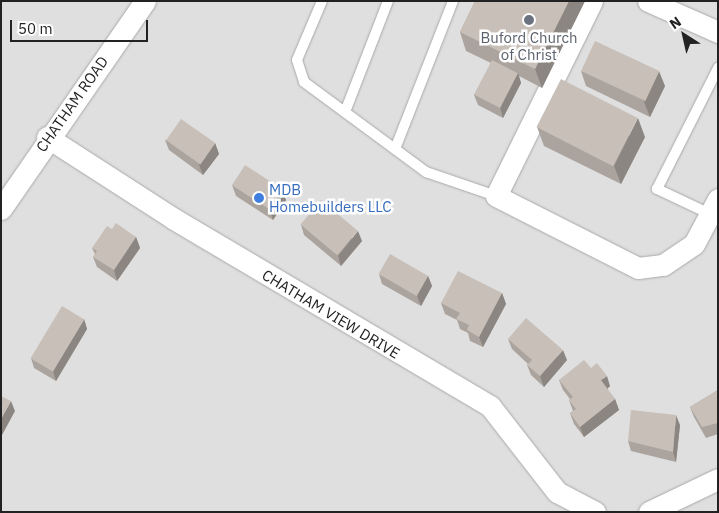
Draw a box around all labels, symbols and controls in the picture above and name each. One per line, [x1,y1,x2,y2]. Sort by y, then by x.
scale bar [12,10,150,42]
north arrow [659,10,709,60]
text: N [666,12,685,33]
marker: Buford Church of Christ [523,14,535,26]
text: 50 m [18,19,53,38]
place label: Buford Church of Christ [480,28,578,63]
street label: CHATHAM ROAD [32,53,112,155]
place label: MDB Homebuilders LLC [269,180,392,215]
marker: MDB Homebuilders LLC [253,192,265,204]
street label: CHATHAM VIEW DRIVE [259,266,403,362]

